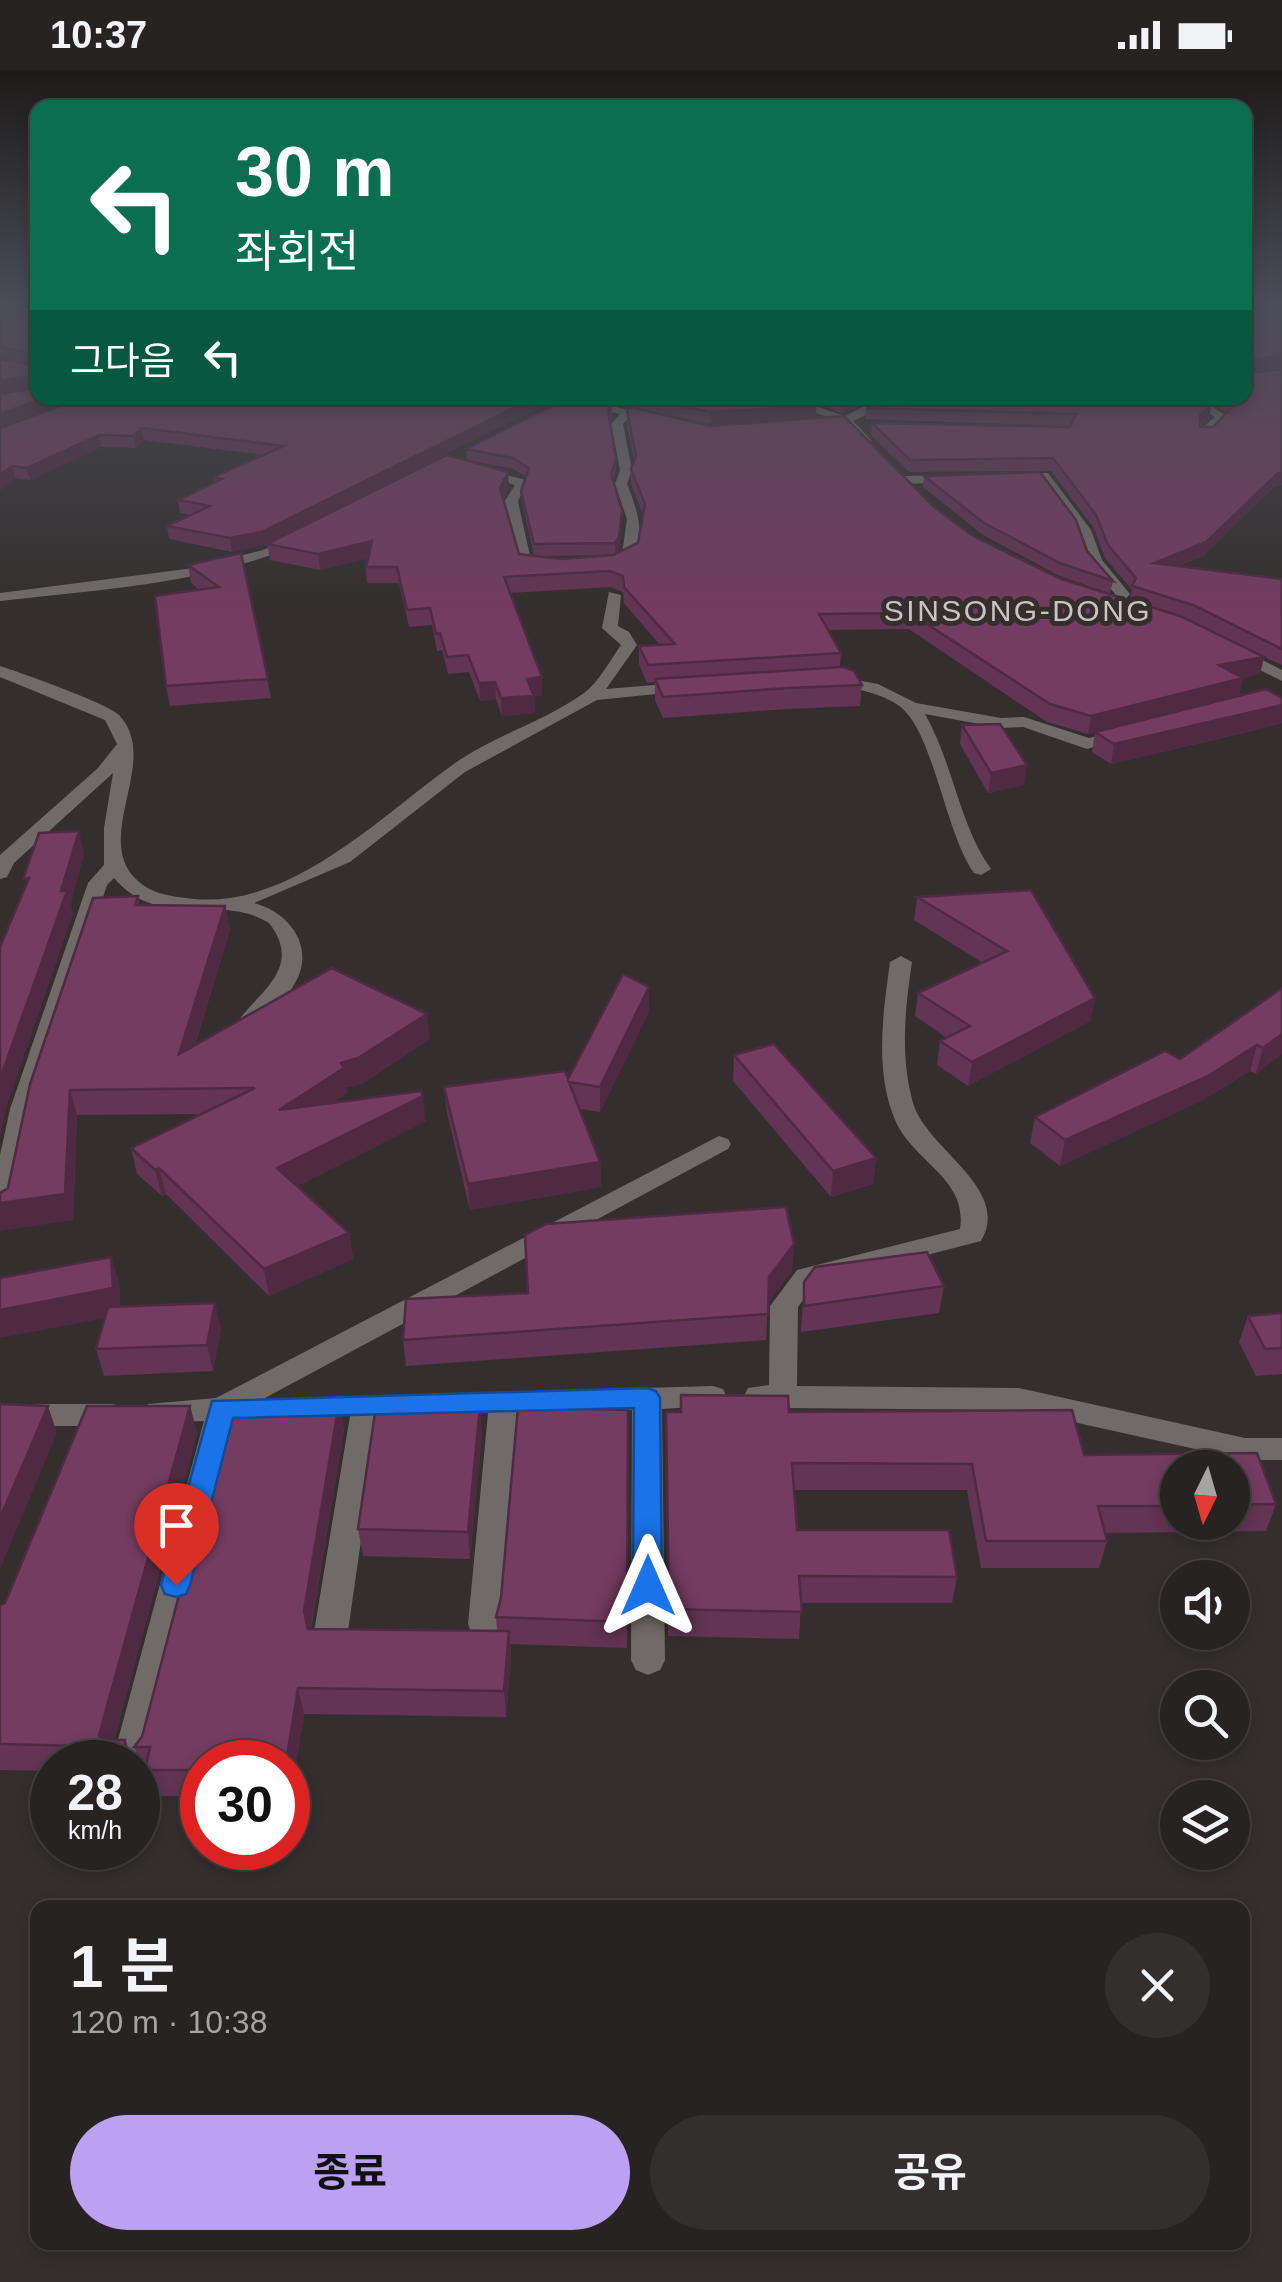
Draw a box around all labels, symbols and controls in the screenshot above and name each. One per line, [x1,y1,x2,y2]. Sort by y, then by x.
text: 10:37 [50,14,147,56]
text: 30 m [235,133,395,211]
icon: left [70,140,200,270]
text: 좌회전 [235,226,359,277]
icon: left [195,330,250,385]
text: 그다음 [70,340,175,382]
district label: SINSONG-DONG [884,594,1152,627]
north arrow [1160,1450,1250,1540]
map controls [1160,1450,1250,1870]
pin [134,1483,219,1586]
icon: arrive [149,1498,204,1553]
position arrow [596,1534,700,1638]
button: sound [1160,1560,1250,1650]
button: search [1160,1670,1250,1760]
speed limit sign: 30 [180,1740,310,1870]
text: 28 [67,1765,123,1821]
button: layers [1160,1780,1250,1870]
text: km/h [68,1816,122,1844]
text: 1 분 [70,1933,175,2000]
button: close [1105,1933,1210,2038]
text: 120 m · 10:38 [70,2004,267,2040]
button: 종료 [70,2115,630,2230]
button: 공유 [650,2115,1210,2230]

